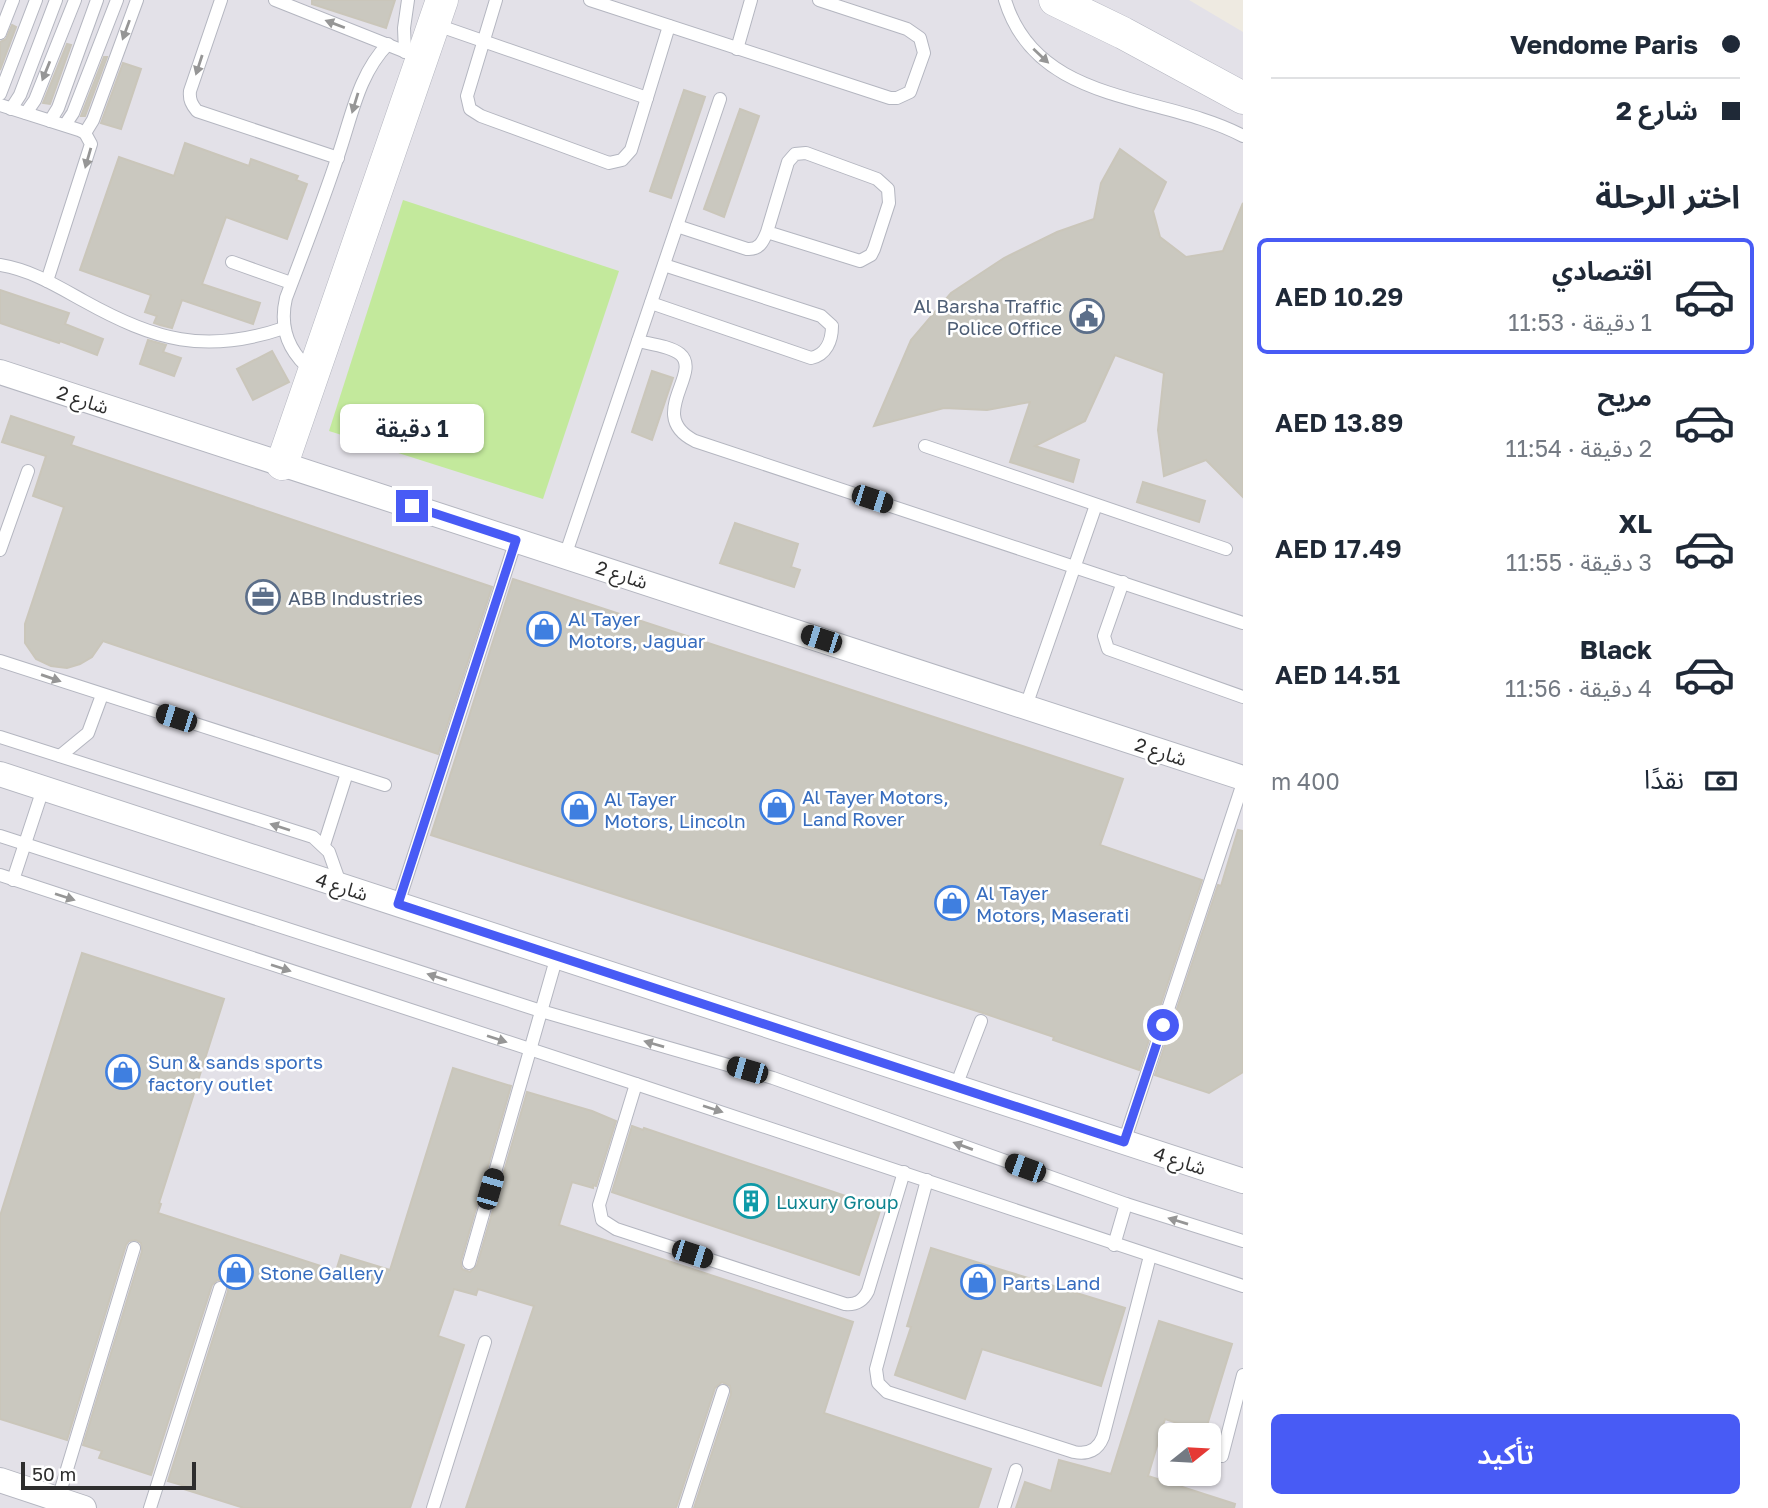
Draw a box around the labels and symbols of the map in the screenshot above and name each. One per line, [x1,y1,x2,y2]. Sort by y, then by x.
one-way arrow [325,18,346,29]
one-way arrow [120,20,131,41]
one-way arrow [1032,48,1049,64]
one-way arrow [193,54,204,75]
one-way arrow [41,60,52,81]
one-way arrow [349,93,360,114]
one-way arrow [82,148,93,170]
place label: Al Barsha Traffic Police Office [913,294,1062,339]
public building icon: Al Barsha Traffic Police Office [1068,297,1106,335]
street label: شارع 2 [53,380,112,421]
callout: 1 دقيقة [340,405,484,454]
car [849,483,896,515]
route end [396,490,428,522]
street label: شارع 2 [592,555,651,596]
office icon: ABB Industries [244,578,282,616]
place label: ABB Industries [288,586,423,609]
place label: Al Tayer Motors, Jaguar [568,607,706,652]
shop icon: Al Tayer Motors, Jaguar [525,610,563,648]
car [798,623,845,655]
one-way arrow [41,673,62,684]
car [153,702,200,734]
street label: شارع 2 [1131,732,1190,773]
place label: Al Tayer Motors, Land Rover [802,785,949,830]
place label: Al Tayer Motors, Lincoln [604,787,746,832]
shop icon: Al Tayer Motors, Land Rover [758,788,796,826]
shop icon: Al Tayer Motors, Lincoln [560,790,598,828]
one-way arrow [270,821,291,832]
street label: شارع 4 [312,867,371,908]
place label: Al Tayer Motors, Maserati [976,881,1129,926]
shop icon: Al Tayer Motors, Maserati [933,884,971,922]
one-way arrow [54,892,75,903]
one-way arrow [271,963,292,973]
one-way arrow [426,972,447,982]
route start [1147,1009,1179,1041]
one-way arrow [487,1034,508,1044]
one-way arrow [644,1038,665,1048]
place label: Sun & sands sports factory outlet [148,1050,323,1095]
shop icon: Sun & sands sports factory outlet [104,1053,142,1091]
car [724,1054,771,1086]
one-way arrow [703,1104,724,1115]
one-way arrow [953,1140,974,1151]
street label: شارع 4 [1150,1141,1209,1182]
car [1002,1151,1049,1185]
car [475,1166,506,1212]
building icon: Luxury Group [732,1182,770,1220]
place label: Luxury Group [776,1190,898,1213]
one-way arrow [1167,1215,1188,1226]
car [669,1238,716,1270]
shop icon: Stone Gallery [217,1253,255,1291]
place label: Stone Gallery [260,1261,384,1284]
shop icon: Parts Land [959,1263,997,1301]
place label: Parts Land [1002,1271,1100,1294]
north arrow [1158,1423,1222,1486]
scale bar [21,1459,196,1491]

